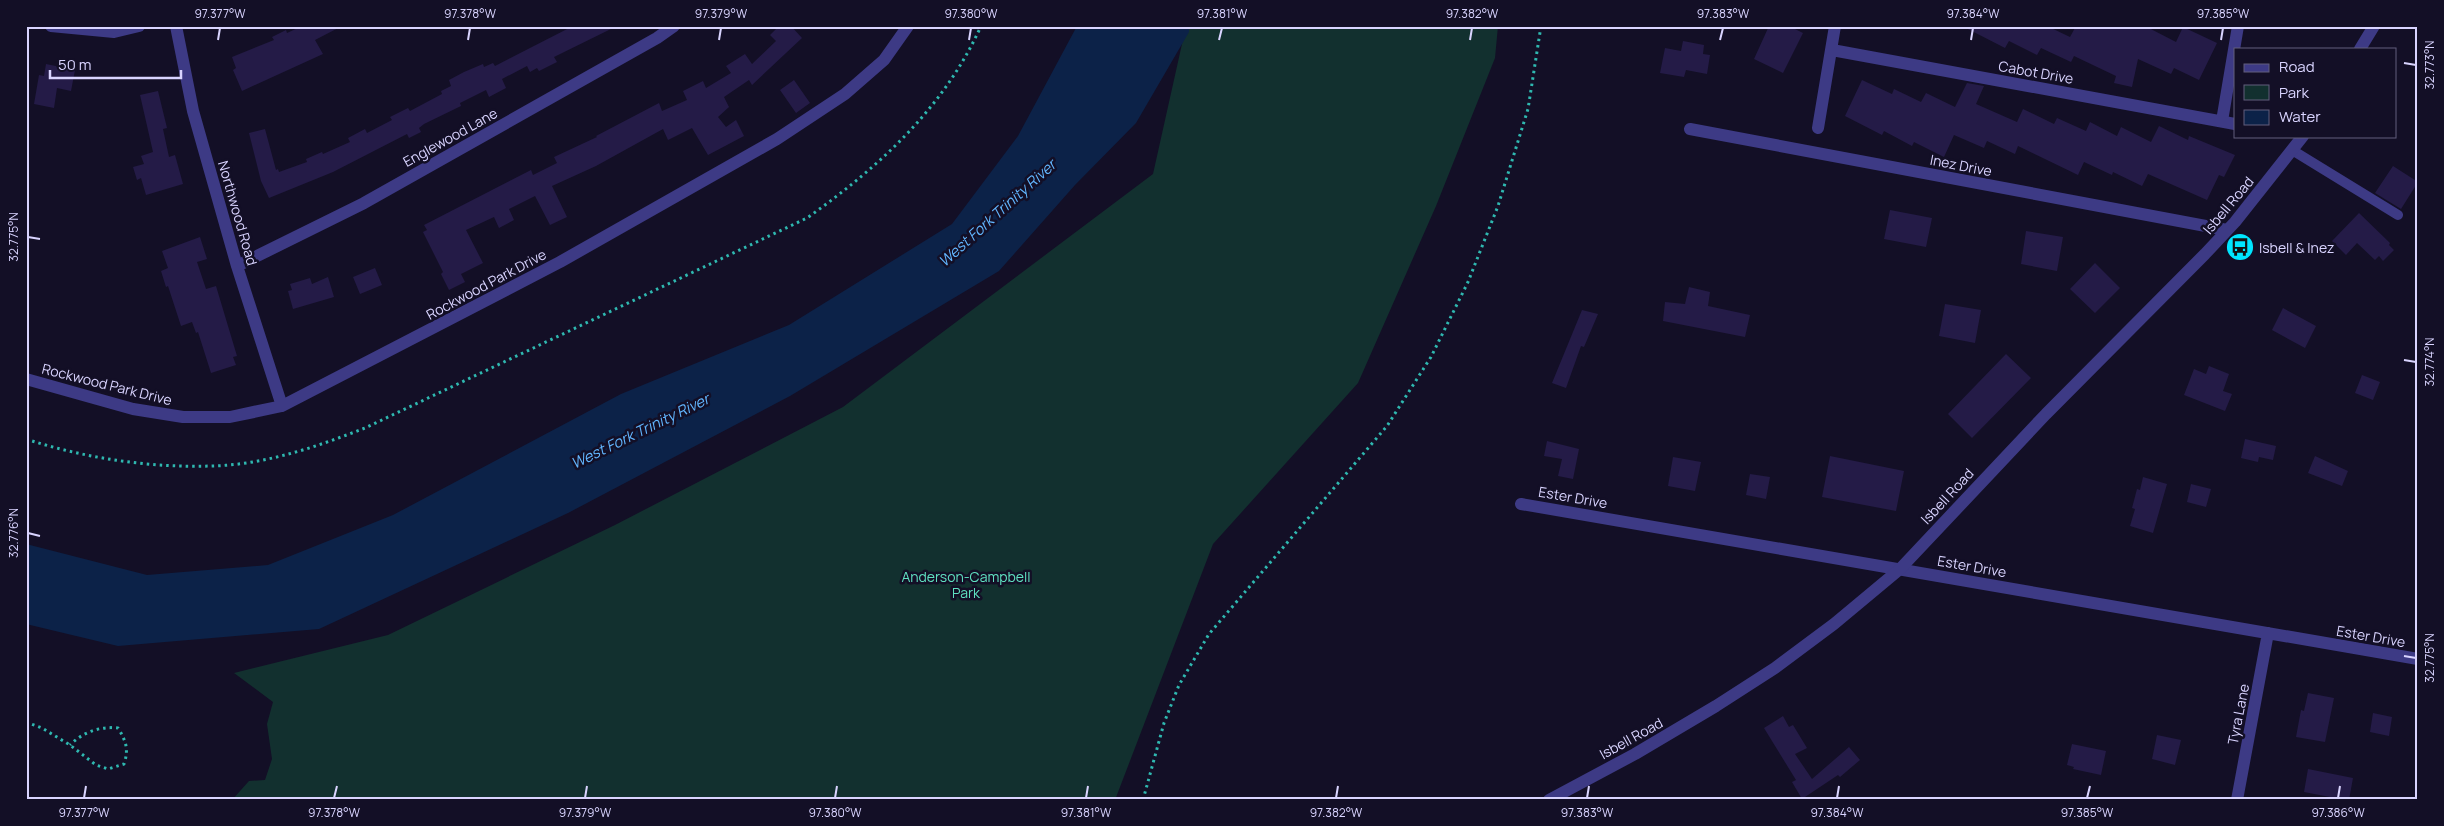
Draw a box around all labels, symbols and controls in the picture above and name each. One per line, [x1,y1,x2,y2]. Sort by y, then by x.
text: 97.377°W [194,5,246,22]
text: 97.378°W [444,5,497,22]
text: 97.379°W [695,5,748,22]
text: 97.380°W [944,5,998,22]
text: 97.381°W [1197,5,1248,22]
text: 97.382°W [1446,5,1499,22]
text: 97.383°W [1697,5,1750,22]
text: 97.384°W [1947,5,2000,22]
text: 97.385°W [2197,5,2250,22]
text: 32.773°N [2421,40,2438,90]
scale bar [50,48,181,80]
legend [2234,48,2396,138]
text: 50 m [58,54,92,75]
street label: Cabot Drive [1997,56,2075,88]
text: Road [2279,56,2315,77]
text: Park [2279,82,2309,103]
street label: Englewood Lane [399,103,501,171]
text: Water [2279,106,2321,127]
street label: Inez Drive [1928,150,1994,180]
water label: West Fork Trinity River [934,153,1062,271]
street label: Northwood Road [214,158,262,268]
street label: Isbell Road [2198,172,2258,238]
text: 32.775°N [5,212,22,262]
bus stop icon: Isbell & Inez [2225,232,2255,262]
place label: Isbell & Inez [2259,238,2334,257]
street label: Rockwood Park Drive [423,244,549,324]
text: 32.774°N [2421,337,2438,387]
street label: Rockwood Park Drive [40,359,174,409]
water label: West Fork Trinity River [567,387,715,474]
street label: Isbell Road [1916,464,1978,528]
street label: Ester Drive [1537,482,1609,512]
text: 32.776°N [5,508,22,558]
street label: Ester Drive [1936,551,2008,581]
park label: Anderson-Campbell Park [901,567,1031,602]
street label: Ester Drive [2335,621,2407,651]
text: 32.775°N [2421,633,2438,683]
street label: Tyra Lane [2223,682,2253,746]
street label: Isbell Road [1596,713,1666,763]
text: 97.377°W [58,804,110,821]
text: 97.378°W [308,804,361,821]
text: 97.379°W [559,804,612,821]
text: 97.380°W [808,804,862,821]
text: 97.381°W [1061,804,1112,821]
text: 97.382°W [1310,804,1363,821]
text: 97.383°W [1561,804,1614,821]
text: 97.384°W [1811,804,1864,821]
text: 97.385°W [2061,804,2114,821]
text: 97.386°W [2311,804,2365,821]

